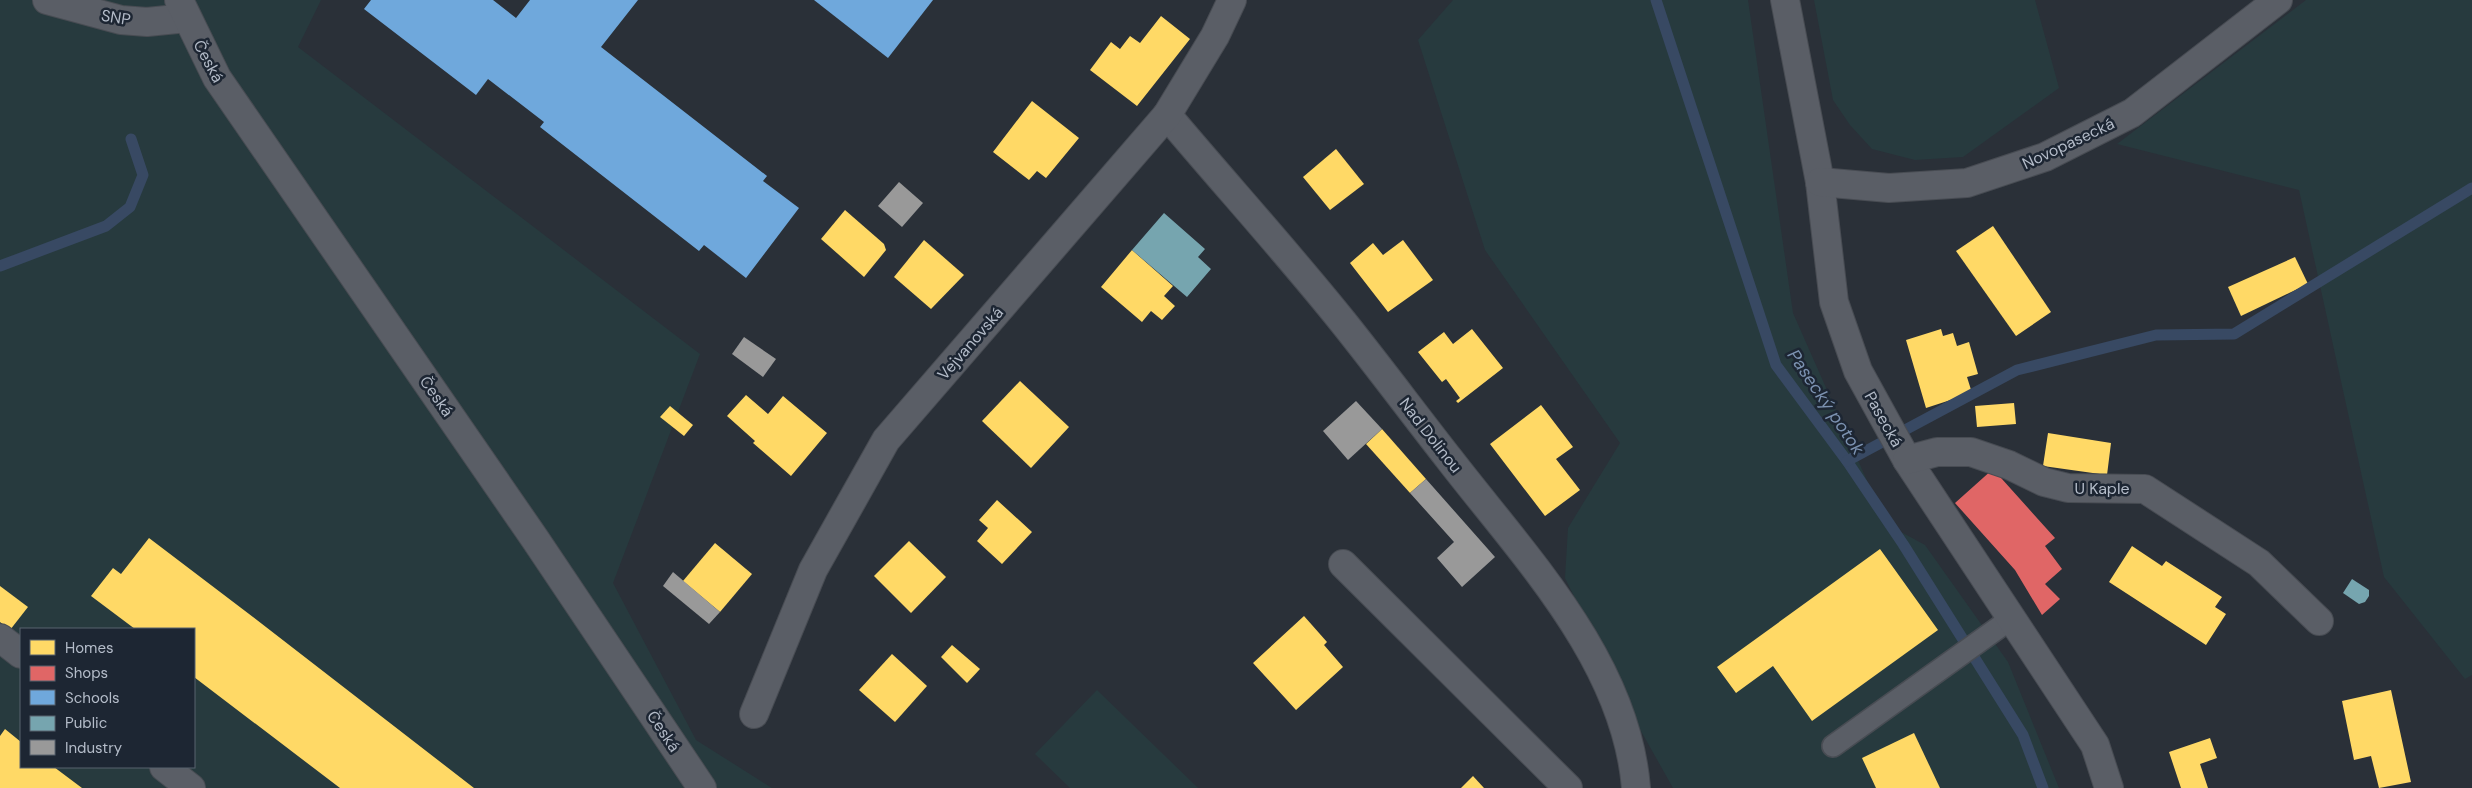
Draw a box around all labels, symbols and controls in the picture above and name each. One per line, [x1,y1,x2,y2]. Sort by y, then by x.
street label: SNP [100,5,132,30]
street label: Česká [189,36,228,86]
street label: Novopasecká [2019,113,2118,174]
street label: Vejvanovská [933,302,1008,384]
water label: Pasecký potok [1782,345,1871,460]
street label: Česká [415,372,458,421]
street label: Pasecká [1860,388,1907,451]
street label: Nad Dolinou [1395,393,1467,477]
street label: U Kaple [2074,478,2130,499]
legend [20,628,195,768]
text: Homes [65,638,114,658]
text: Shops [65,663,108,683]
text: Schools [65,688,120,708]
street label: Česká [642,707,685,756]
text: Public [65,713,107,733]
text: Industry [65,738,123,758]

